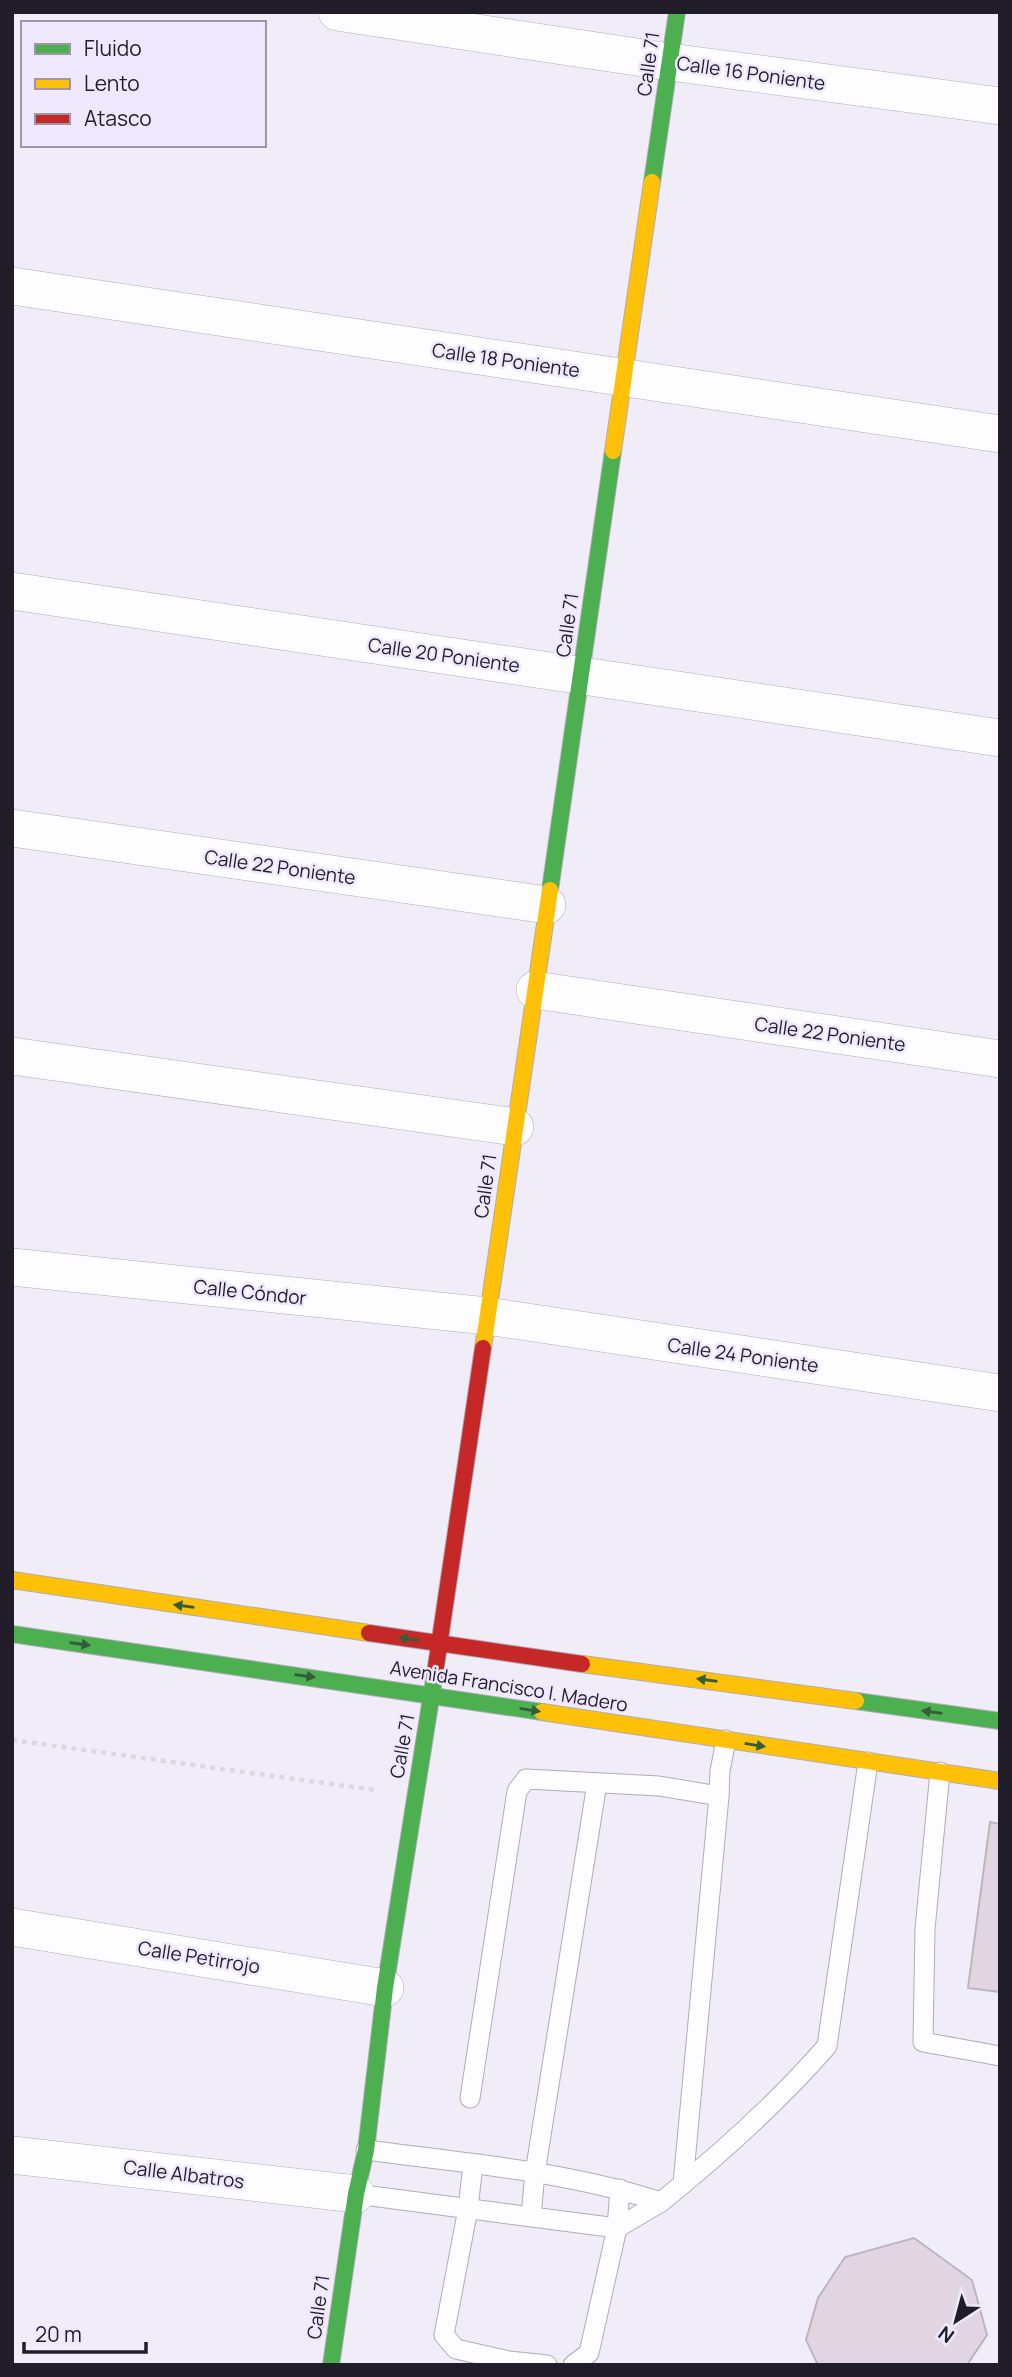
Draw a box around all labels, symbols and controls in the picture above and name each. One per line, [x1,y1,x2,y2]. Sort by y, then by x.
legend [21,21,266,147]
street label: Calle 71 [631,30,665,98]
text: Fluido [84,34,142,62]
street label: Calle 16 Poniente [675,50,827,96]
text: Lento [84,69,140,97]
text: Atasco [84,104,152,132]
street label: Calle 18 Poniente [430,337,582,383]
street label: Calle 71 [550,591,584,659]
street label: Calle 20 Poniente [366,631,522,679]
street label: Calle 22 Poniente [203,844,357,890]
street label: Calle 22 Poniente [753,1011,907,1057]
street label: Calle 71 [468,1152,502,1220]
street label: Calle Cóndor [192,1273,308,1311]
street label: Calle 24 Poniente [666,1332,820,1378]
one-way arrow [173,1600,195,1611]
one-way arrow [398,1633,420,1644]
one-way arrow [69,1639,91,1650]
street label: Avenida Francisco I. Madero [388,1654,630,1718]
one-way arrow [294,1671,316,1682]
one-way arrow [696,1675,718,1686]
one-way arrow [519,1705,541,1716]
one-way arrow [921,1706,943,1717]
street label: Calle 71 [384,1712,420,1780]
one-way arrow [744,1739,766,1750]
street label: Calle Petirrojo [136,1935,262,1979]
street label: Calle Albatros [122,2154,246,2194]
street label: Calle 71 [301,2273,335,2341]
north arrow [921,2286,991,2356]
scale bar [24,2310,147,2354]
text: 20 m [35,2320,82,2348]
text: N [933,2320,959,2349]

